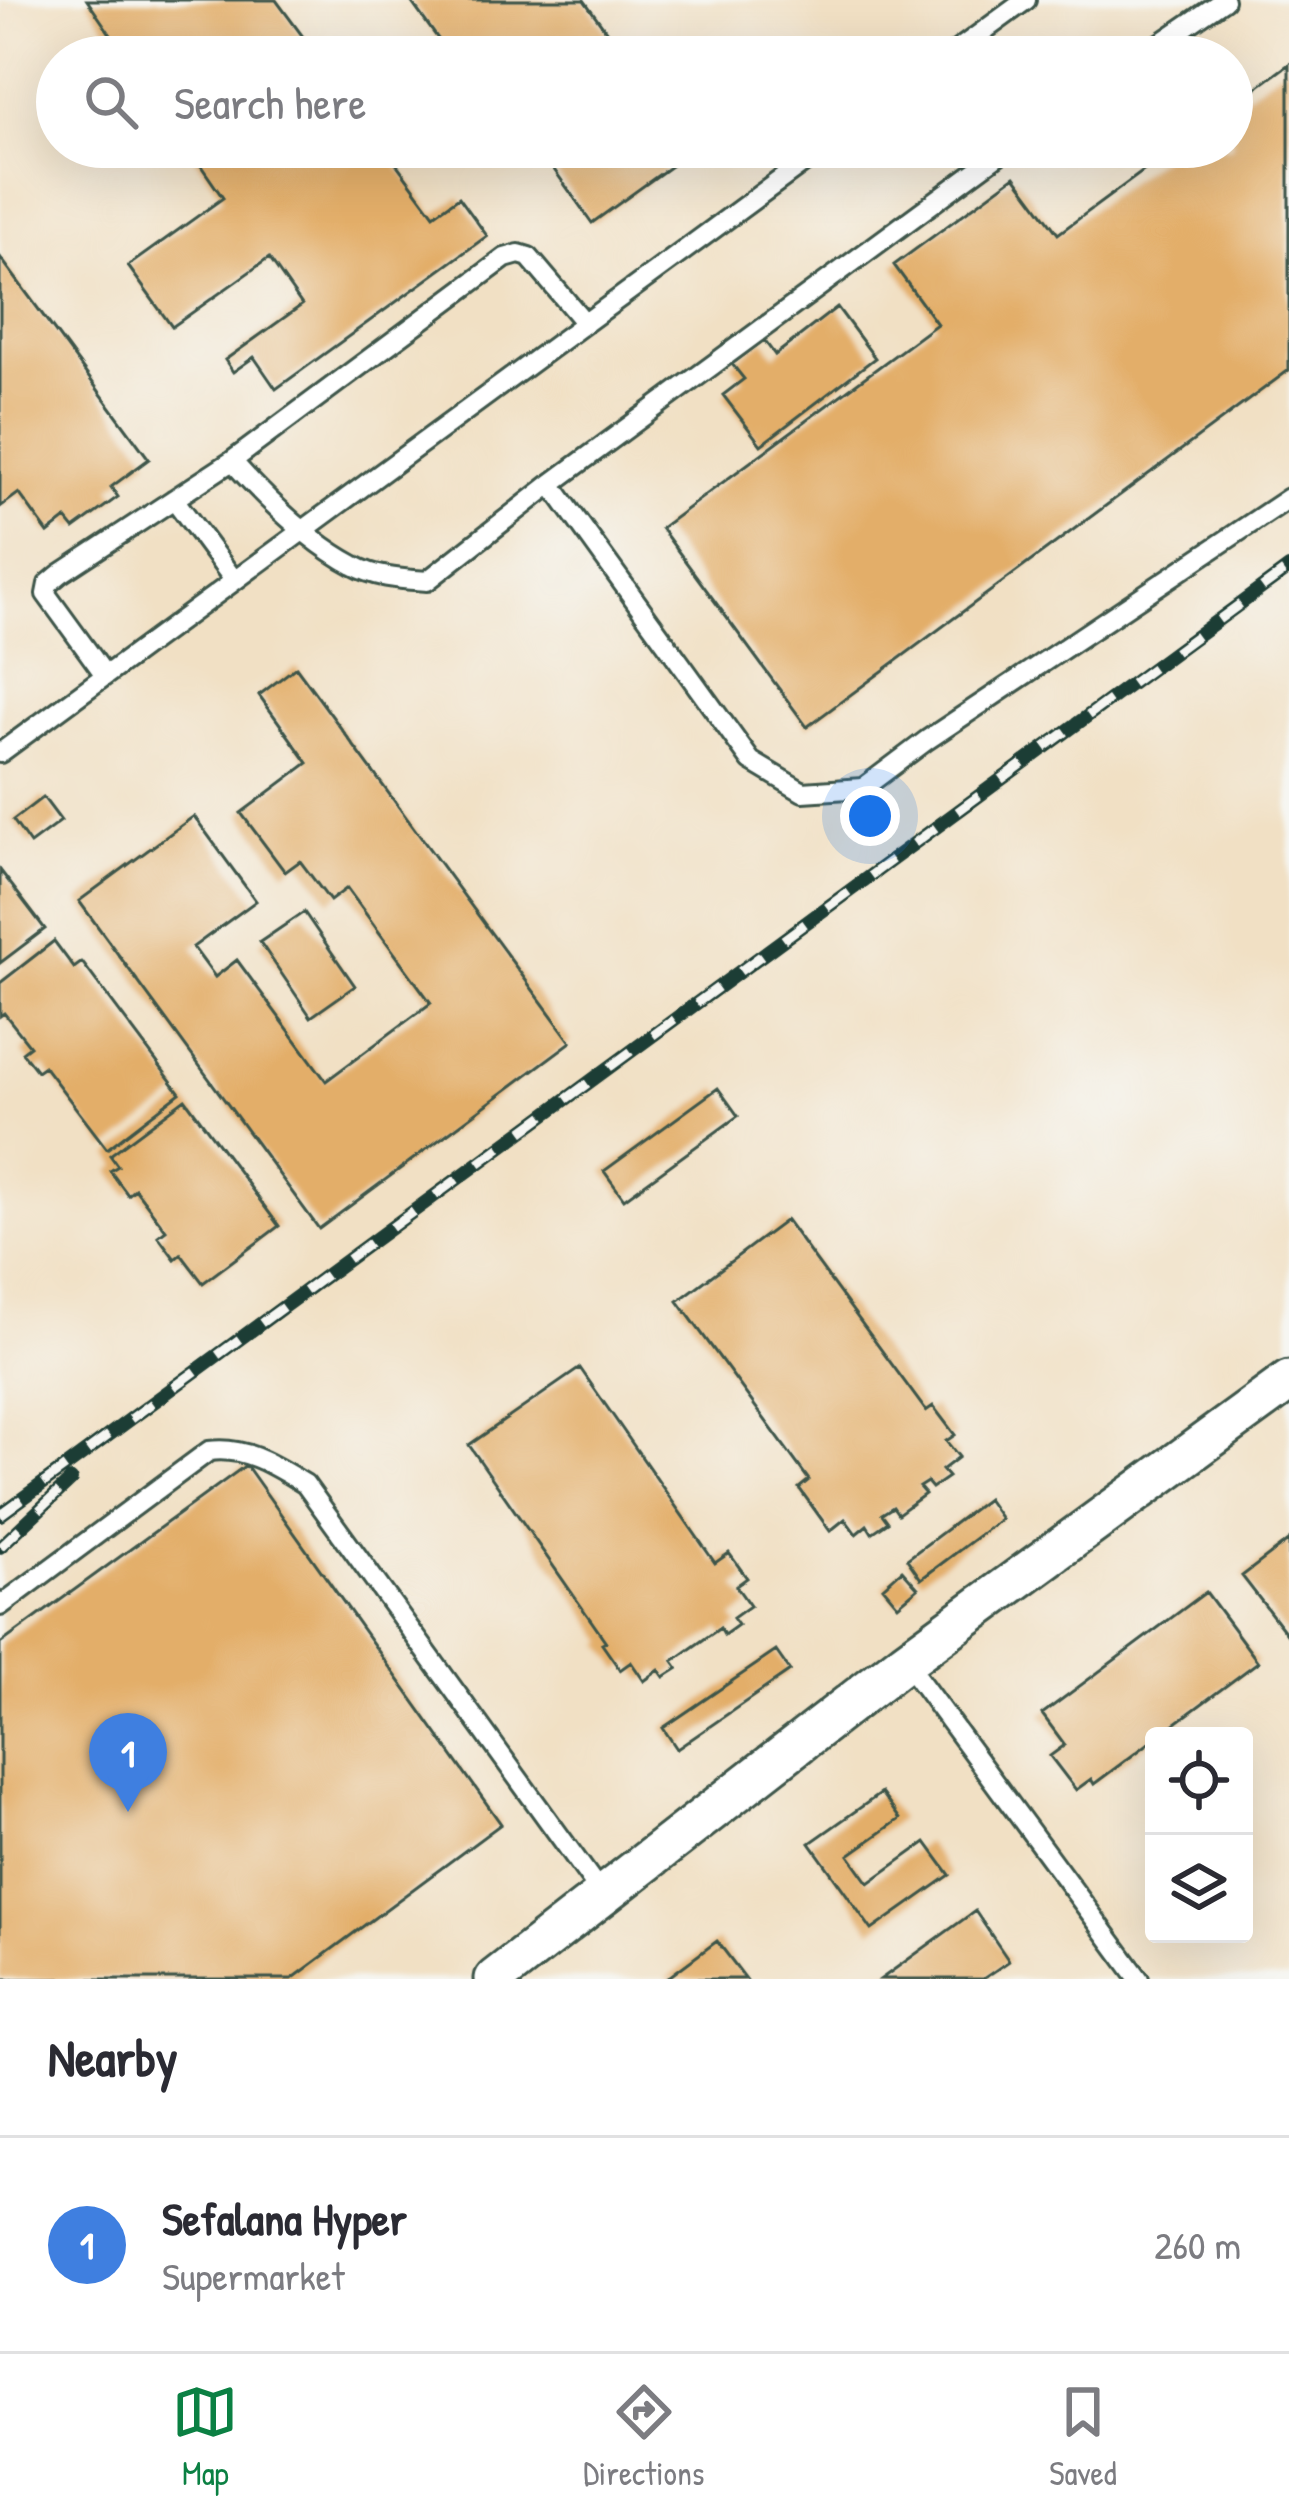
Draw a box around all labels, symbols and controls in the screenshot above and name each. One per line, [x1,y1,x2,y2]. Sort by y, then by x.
search box [36,36,1253,168]
icon: search [78,69,144,135]
text: Search here [174,72,366,133]
your location [840,786,900,846]
pin: 1 [89,1713,167,1812]
map controls [1145,1727,1253,1943]
button: locate [1145,1727,1253,1835]
button: layers [1145,1835,1253,1943]
text: Nearby [48,2023,178,2092]
text: Sefalana Hyper [162,2188,407,2249]
text: 1 [80,2218,94,2271]
text: 260 m [1154,2218,1241,2271]
text: Supermarket [162,2249,345,2302]
tab: Map [172,2379,238,2495]
tab: Directions [583,2379,705,2495]
tab: Saved [1049,2379,1117,2495]

